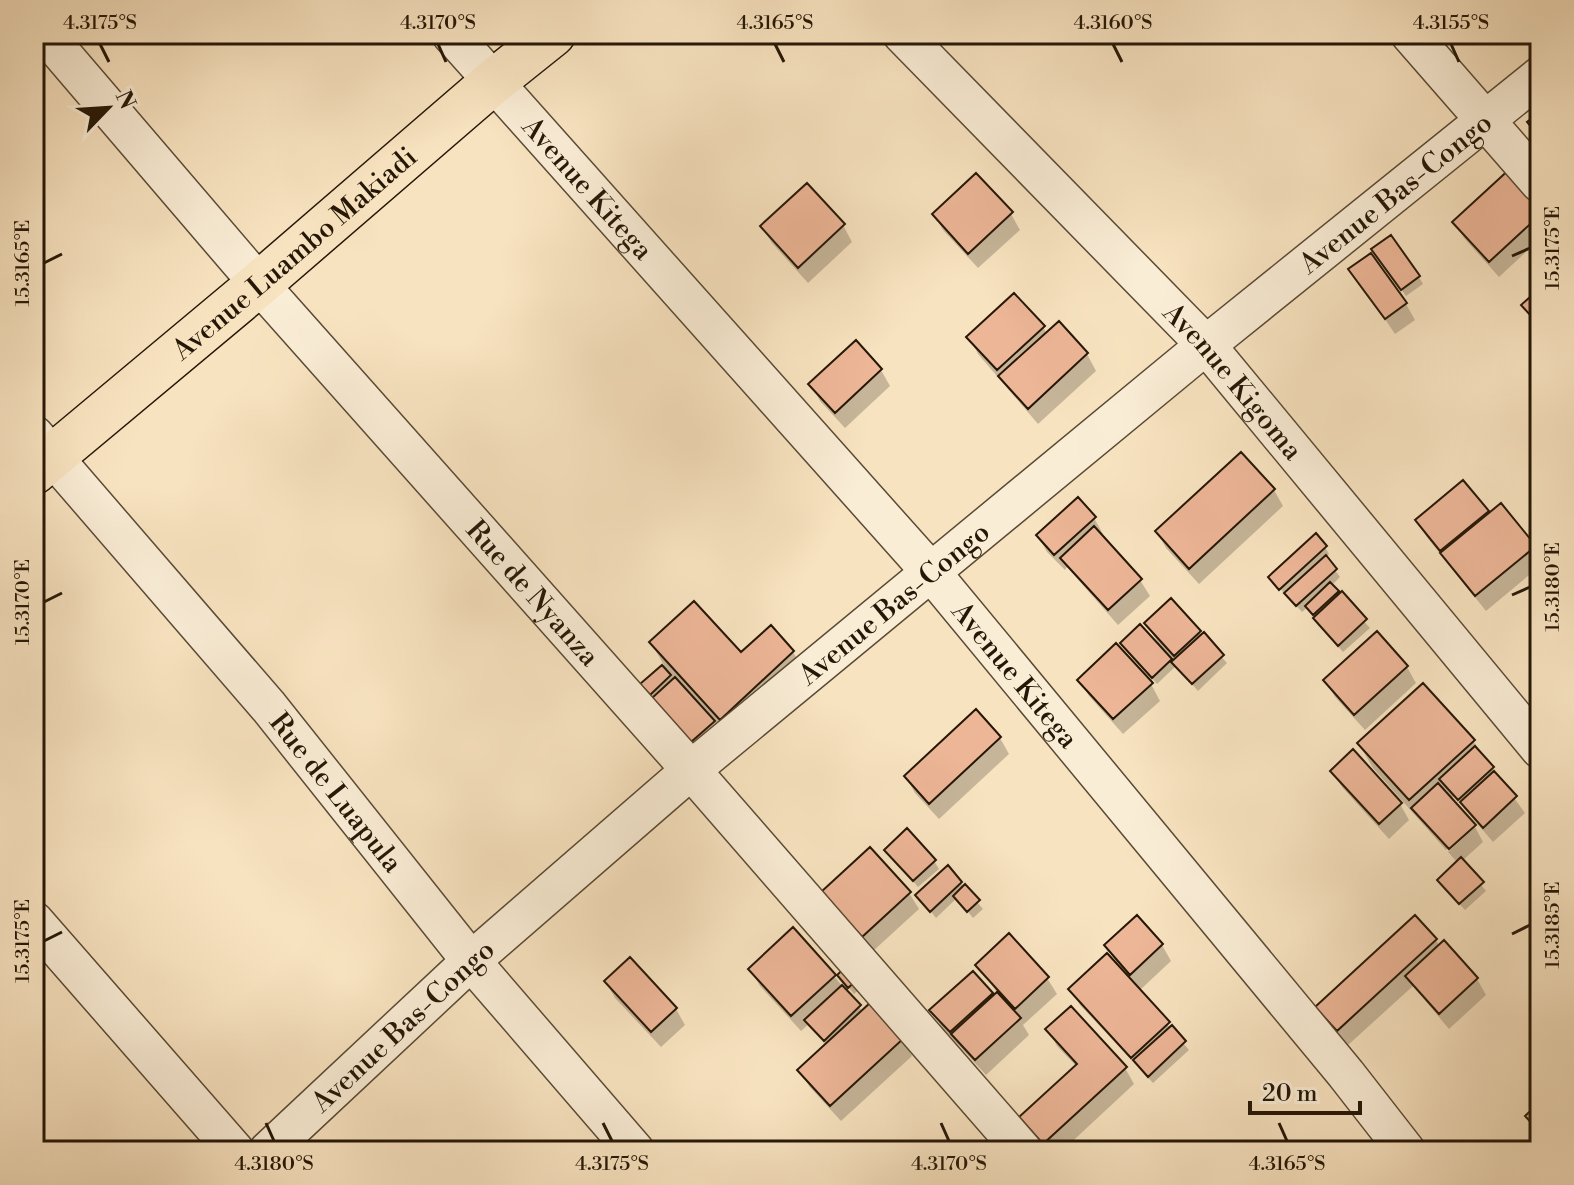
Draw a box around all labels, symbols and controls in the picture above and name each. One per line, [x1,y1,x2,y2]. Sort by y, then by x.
text: 4.3175°S [63,11,137,36]
text: 4.3170°S [400,11,476,36]
text: 4.3165°S [737,11,813,36]
text: 4.3160°S [1074,11,1153,36]
text: 4.3155°S [1413,11,1489,36]
north arrow [68,68,148,148]
text: N [109,87,141,114]
street label: Avenue Bas-Congo [1292,106,1500,283]
street label: Avenue Kitega [513,109,661,268]
street label: Avenue Luambo Makiadi [165,140,425,369]
text: 15.3175°E [1541,206,1566,290]
text: 15.3165°E [11,220,36,306]
street label: Avenue Kigoma [1154,295,1310,468]
street label: Rue de Nyanza [458,513,607,675]
street label: Avenue Bas-Congo [791,515,997,694]
text: 15.3180°E [1541,542,1566,632]
text: 15.3170°E [11,559,36,645]
street label: Avenue Kitega [943,594,1086,757]
street label: Rue de Luapula [261,706,410,880]
text: 15.3185°E [1541,881,1566,969]
text: 15.3175°E [11,899,36,983]
street label: Avenue Bas-Congo [304,933,502,1121]
scale bar [1250,1065,1360,1115]
text: 20 m [1262,1079,1318,1109]
text: 4.3180°S [234,1152,314,1177]
text: 4.3175°S [575,1152,649,1177]
text: 4.3170°S [911,1152,987,1177]
text: 4.3165°S [1249,1152,1325,1177]

